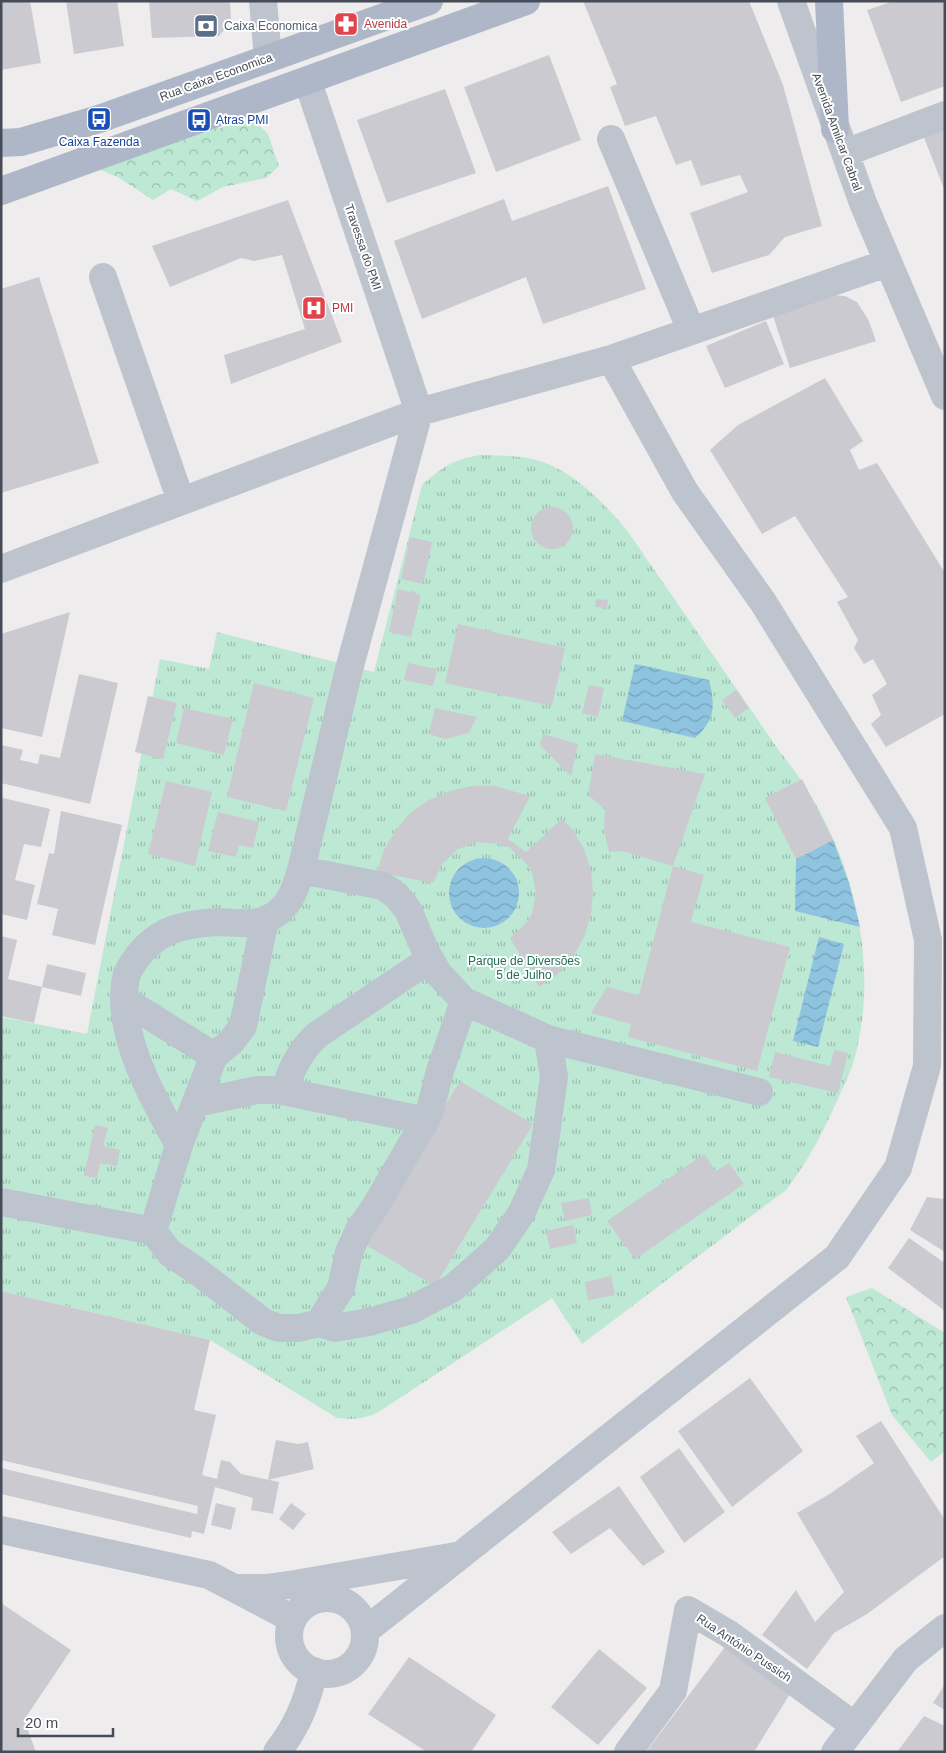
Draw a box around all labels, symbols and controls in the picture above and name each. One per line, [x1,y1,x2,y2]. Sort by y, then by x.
pharmacy icon: Avenida [333,11,359,37]
bank icon: Caixa Economica [193,13,219,39]
place label: Avenida [364,17,407,31]
place label: Caixa Economica [224,19,318,33]
street label: Rua Caixa Economica [158,50,274,104]
street label: Avenida Amilcar Cabral [809,71,865,193]
bus stop icon: Caixa Fazenda [86,106,112,132]
bus stop icon: Atras PMI [186,107,212,133]
place label: Atras PMI [216,113,269,127]
place label: Caixa Fazenda [59,135,140,149]
street label: Travessa do PMI [342,202,384,292]
hospital icon: PMI [301,295,327,321]
place label: PMI [332,301,353,315]
park label: Parque de Diversões 5 de Julho [468,954,580,982]
street label: Rua António Pussich [694,1611,794,1685]
scale bar [18,1706,112,1738]
text: 20 m [25,1714,58,1731]

